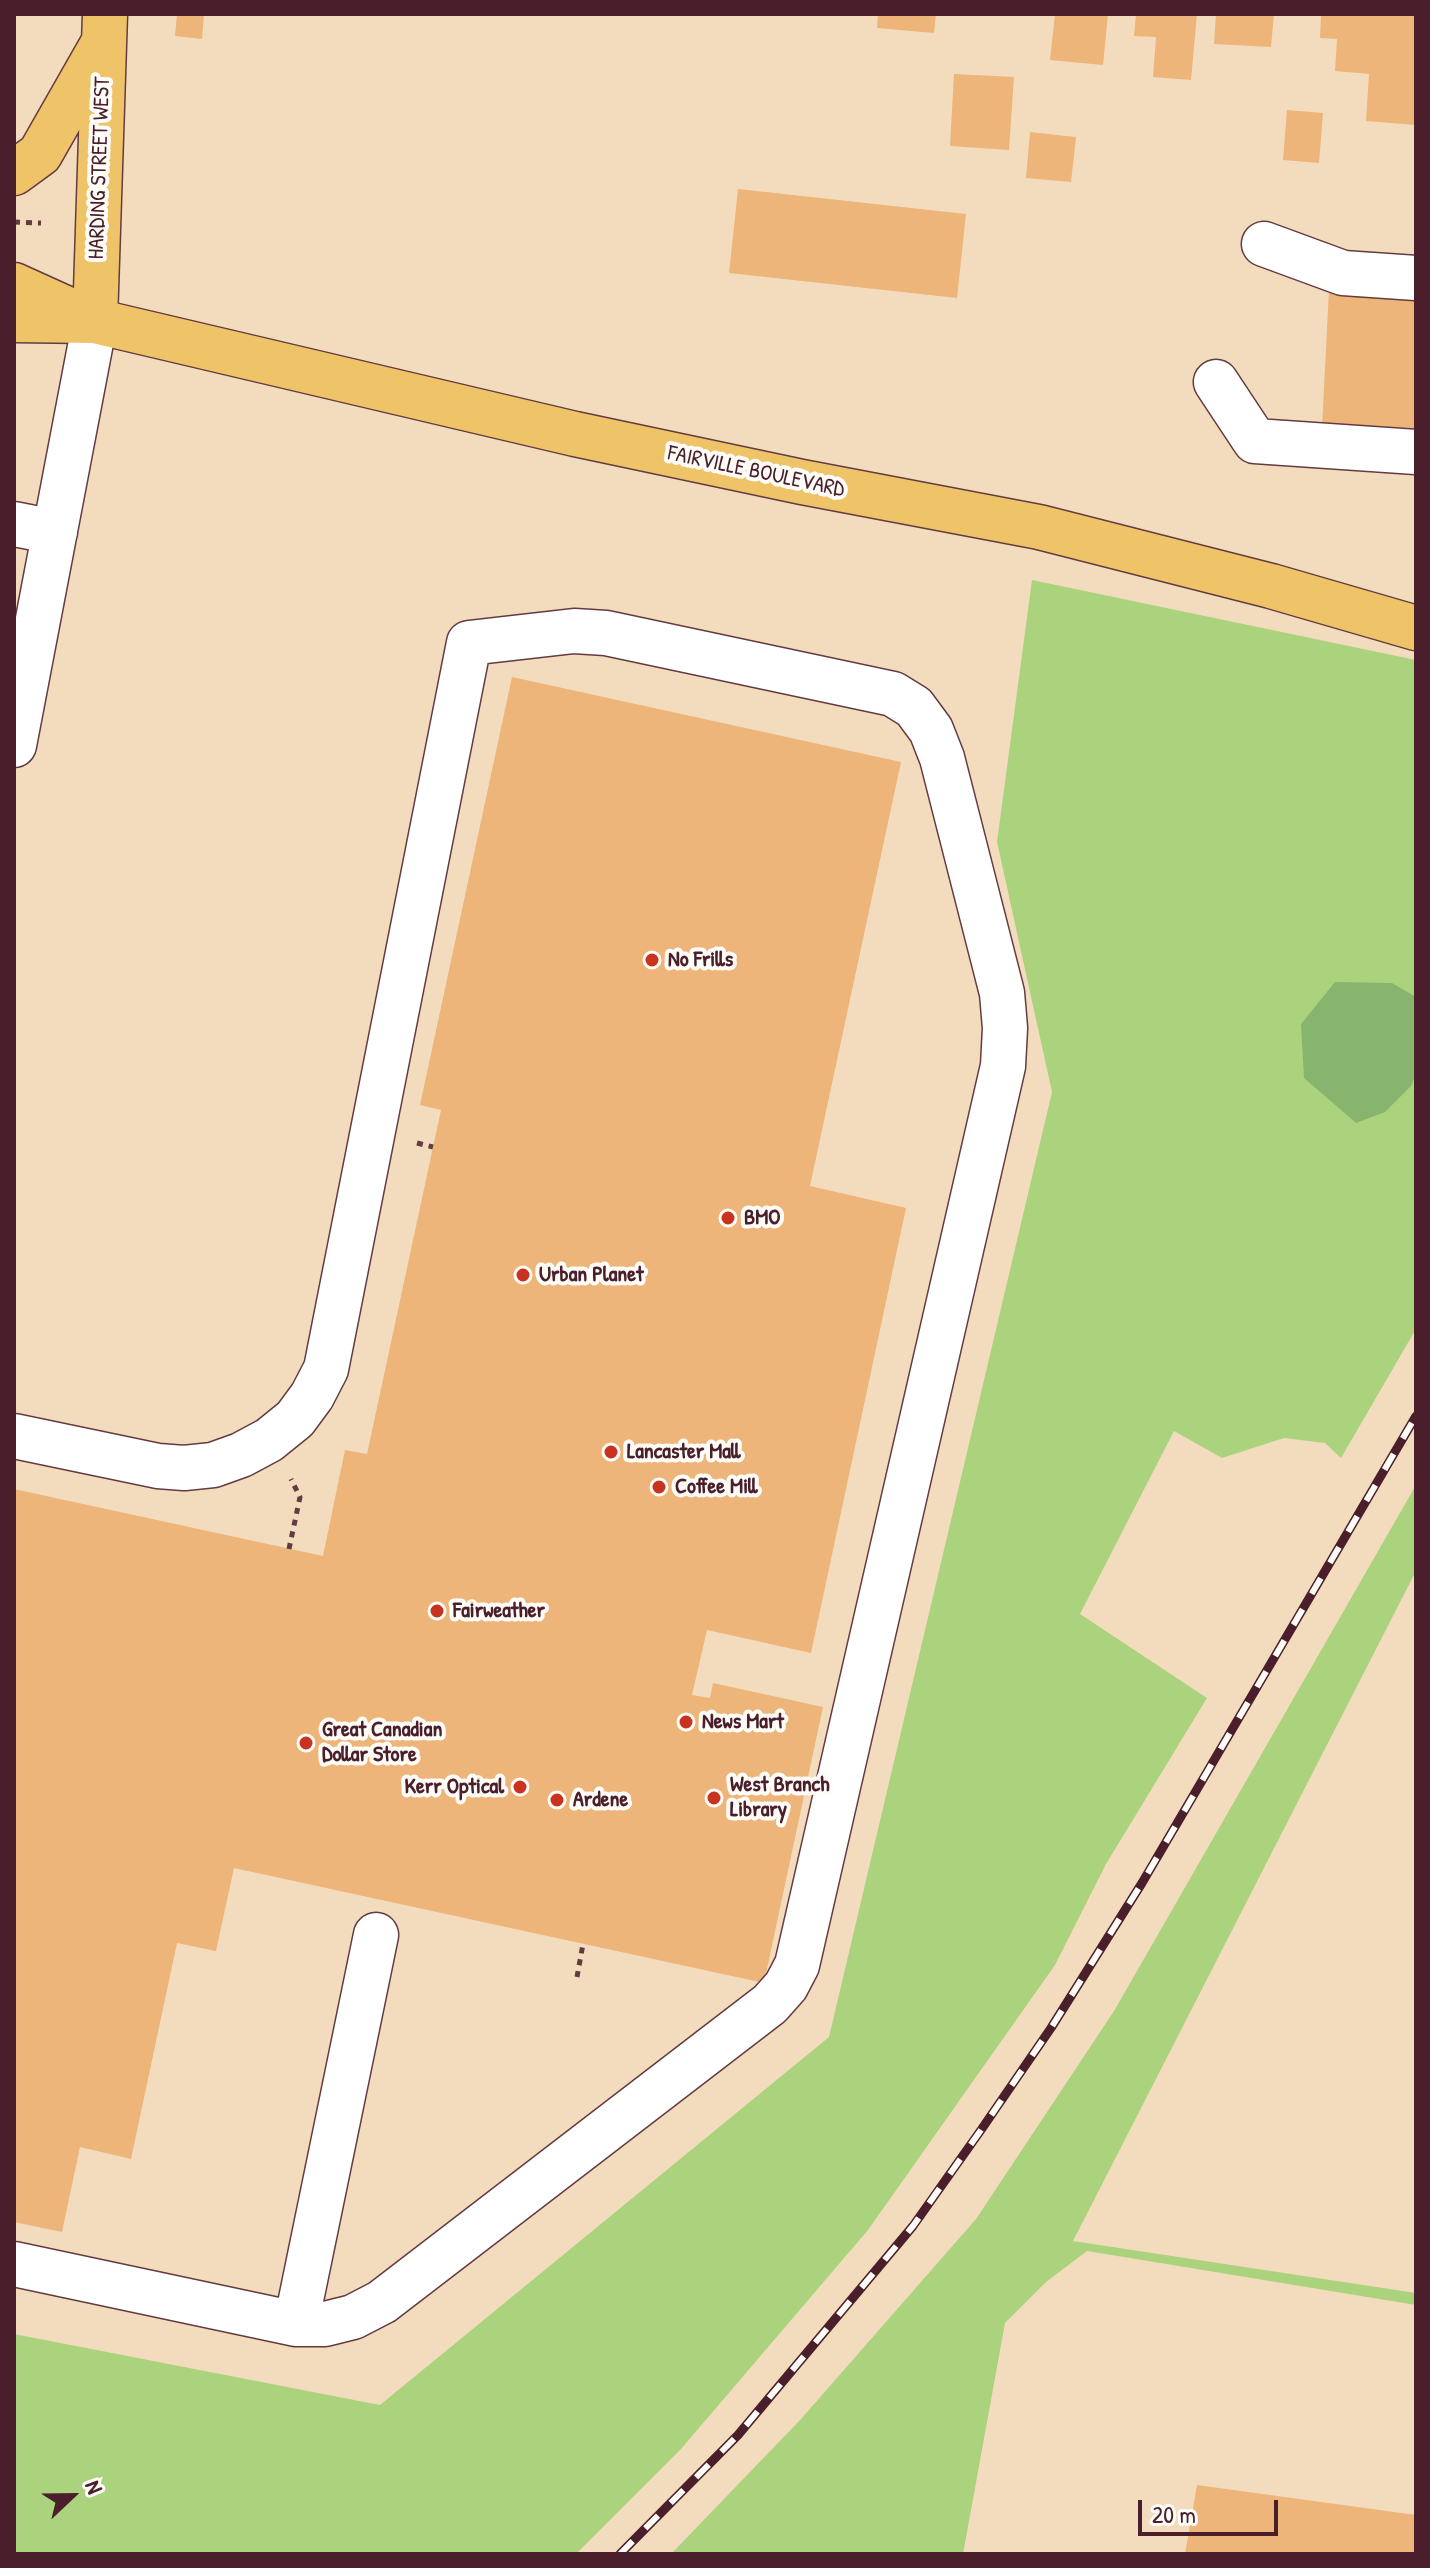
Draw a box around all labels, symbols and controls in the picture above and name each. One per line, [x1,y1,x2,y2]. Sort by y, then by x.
street label: HARDING STREET WEST [84,76,116,260]
street label: FAIRVILLE BOULEVARD [665,440,847,504]
place label: No Frills [668,947,733,973]
marker: No Frills [643,951,661,969]
place label: BMO [744,1205,780,1231]
marker: BMO [719,1209,737,1227]
place label: Urban Planet [539,1262,644,1288]
marker: Urban Planet [514,1266,532,1284]
place label: Lancaster Mall [627,1439,740,1465]
marker: Lancaster Mall [602,1443,620,1461]
place label: Coffee Mill [675,1474,758,1500]
marker: Coffee Mill [650,1478,668,1496]
place label: Fairweather [453,1598,545,1624]
marker: Fairweather [428,1602,446,1620]
place label: News Mart [702,1709,784,1735]
marker: News Mart [677,1713,695,1731]
place label: Great Canadian Dollar Store [322,1717,442,1768]
marker: Great Canadian Dollar Store [297,1734,315,1752]
place label: West Branch Library [730,1772,829,1824]
place label: Kerr Optical [405,1774,504,1800]
marker: Kerr Optical [511,1778,529,1796]
place label: Ardene [573,1787,628,1813]
marker: West Branch Library [705,1789,723,1807]
marker: Ardene [548,1791,566,1809]
north arrow [32,2456,112,2536]
text: N [78,2476,110,2498]
scale bar [1142,2484,1282,2534]
text: 20 m [1152,2498,1196,2530]

